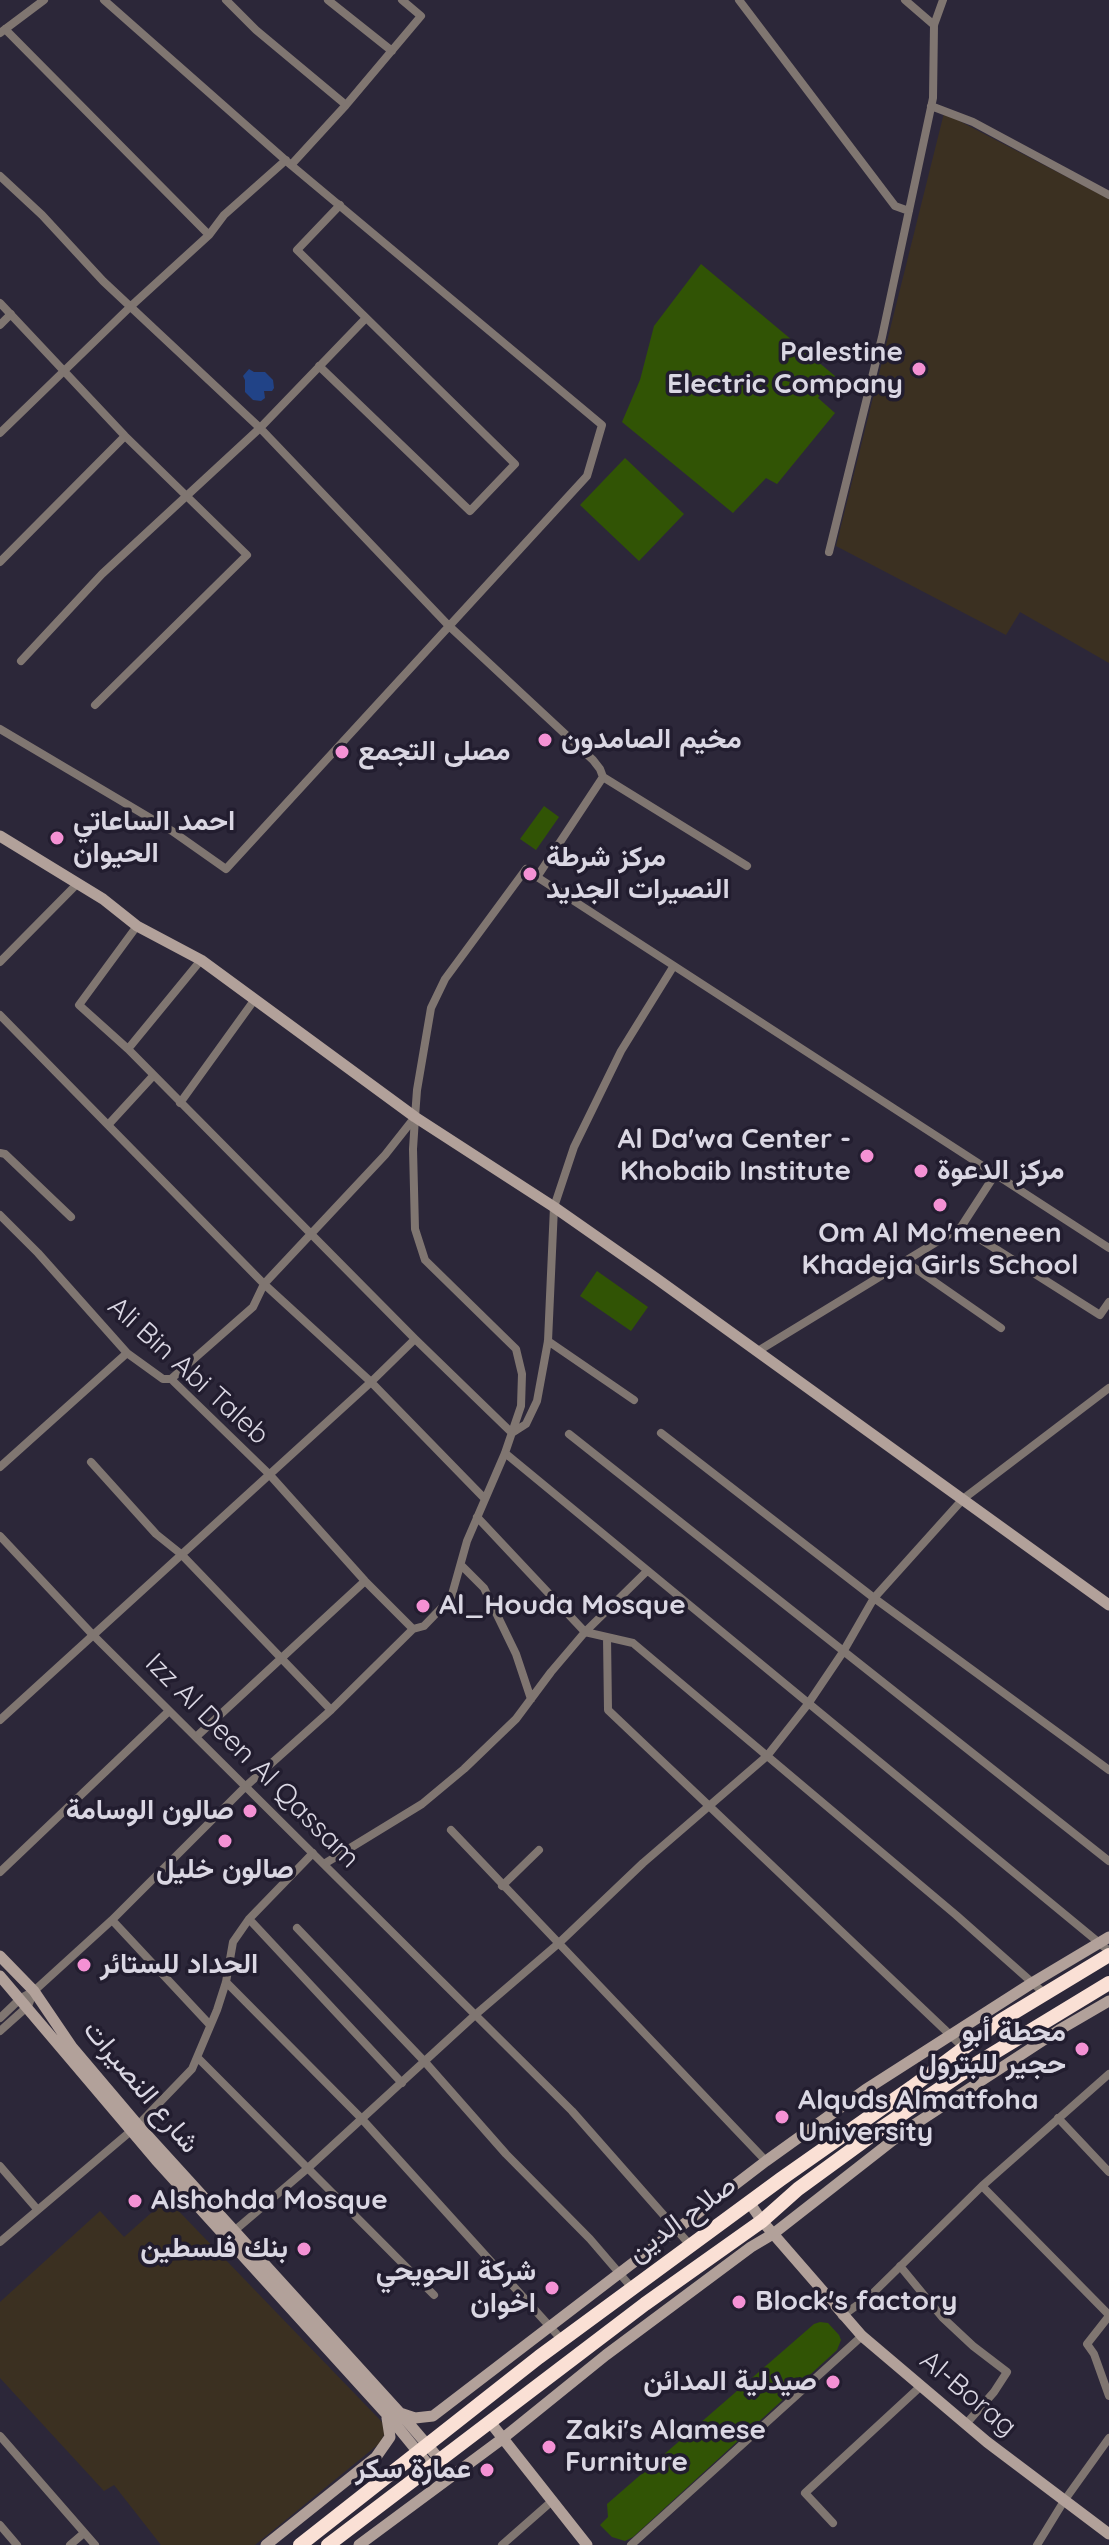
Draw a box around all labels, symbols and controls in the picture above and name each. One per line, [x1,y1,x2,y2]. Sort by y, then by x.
place label: Palestine Electric Company [667,336,903,402]
marker: Palestine Electric Company [910,360,928,378]
place label: مخيم الصامدون [561,723,742,757]
marker: مخيم الصامدون [536,731,554,749]
place label: مصلى التجمع [358,735,510,769]
marker: مصلى التجمع [333,743,351,761]
place label: احمد الساعاتي الحيوان [73,805,235,871]
marker: احمد الساعاتي الحيوان [48,829,66,847]
place label: مركز شرطة النصيرات الجديد [546,841,730,907]
marker: مركز شرطة النصيرات الجديد [521,865,539,883]
place label: Al Da'wa Center - Khobaib Institute [617,1123,851,1189]
marker: Al Da'wa Center - Khobaib Institute [858,1147,876,1165]
place label: مركز الدعوة [937,1154,1064,1188]
marker: مركز الدعوة [912,1162,930,1180]
marker: Om Al Mo'meneen Khadeja Girls School [931,1196,949,1214]
place label: Om Al Mo'meneen Khadeja Girls School [802,1217,1078,1283]
street label: Ali Bin Abi Taleb [101,1290,275,1452]
place label: Al_Houda Mosque [439,1589,686,1623]
marker: Al_Houda Mosque [414,1597,432,1615]
street label: Izz Al Deen Al Qassam [138,1647,366,1875]
place label: صالون الوسامة [66,1794,234,1828]
marker: صالون الوسامة [241,1802,259,1820]
marker: صالون خليل [216,1832,234,1850]
place label: صالون خليل [156,1853,294,1887]
place label: الحداد للستائر [100,1948,258,1982]
marker: الحداد للستائر [75,1956,93,1974]
street label: شارع النصيرات [76,2014,206,2160]
place label: محطة أبو حجير للبترول [918,2016,1066,2082]
marker: محطة أبو حجير للبترول [1073,2040,1091,2058]
place label: Alquds Almatfoha University [798,2084,1039,2150]
marker: Alquds Almatfoha University [773,2108,791,2126]
street label: صلاح الدين [621,2168,743,2270]
place label: Alshohda Mosque [151,2184,388,2218]
marker: Alshohda Mosque [126,2192,144,2210]
place label: بنك فلسطين [140,2232,288,2266]
marker: بنك فلسطين [295,2240,313,2258]
place label: شركة الحويحي اخوان [376,2255,536,2321]
marker: شركة الحويحي اخوان [543,2279,561,2297]
place label: Block's factory [755,2285,958,2319]
marker: Block's factory [730,2293,748,2311]
street label: Al-Borag [913,2344,1023,2444]
place label: صيدلية المدائن [643,2365,817,2399]
marker: صيدلية المدائن [824,2373,842,2391]
place label: Zaki's Alamese Furniture [565,2414,766,2480]
marker: Zaki's Alamese Furniture [540,2438,558,2456]
place label: عمارة سكر [355,2453,471,2487]
marker: عمارة سكر [478,2461,496,2479]

